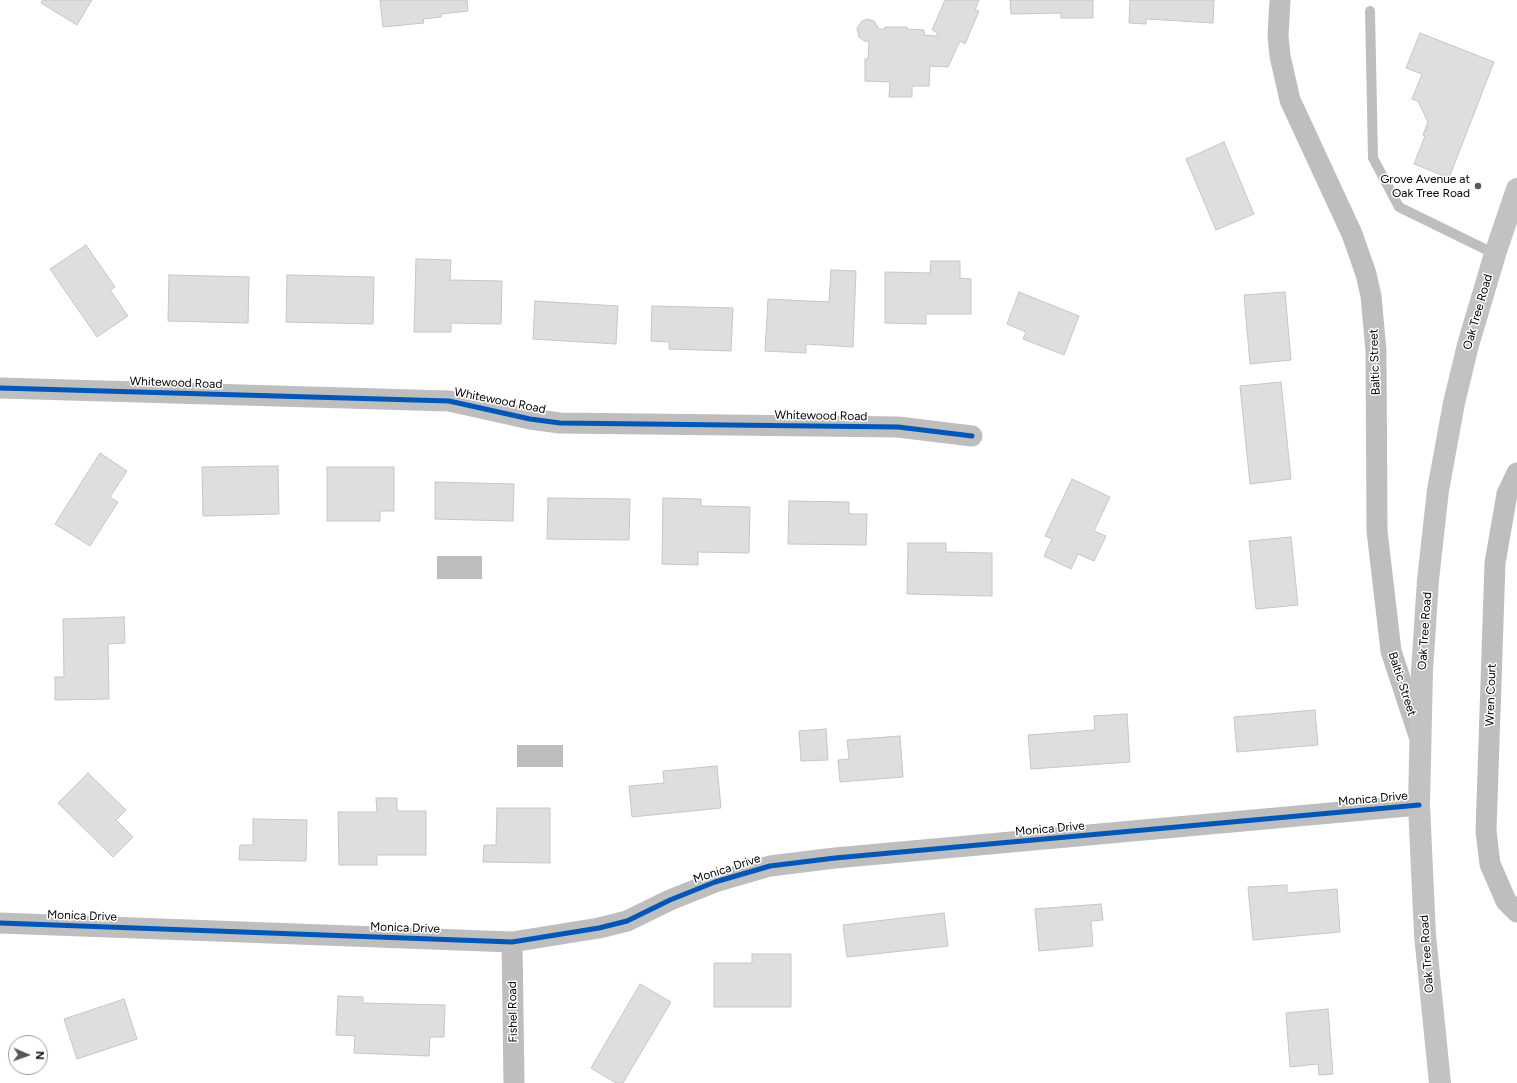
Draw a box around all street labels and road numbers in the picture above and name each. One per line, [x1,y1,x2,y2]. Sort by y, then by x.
street label: Oak Tree Road [1460,273,1496,351]
street label: Baltic Street [1367,329,1383,395]
street label: Whitewood Road [129,374,223,392]
street label: Whitewood Road [453,385,547,417]
street label: Whitewood Road [775,408,867,424]
street label: Oak Tree Road [1415,592,1435,670]
street label: Baltic Street [1385,650,1419,718]
street label: Wren Court [1483,663,1499,727]
street label: Monica Drive [1338,789,1408,809]
street label: Monica Drive [1015,819,1085,839]
street label: Monica Drive [692,851,762,887]
street label: Monica Drive [47,908,117,924]
street label: Oak Tree Road [1417,915,1437,993]
street label: Monica Drive [370,920,440,936]
street label: Fishel Road [505,981,521,1043]

